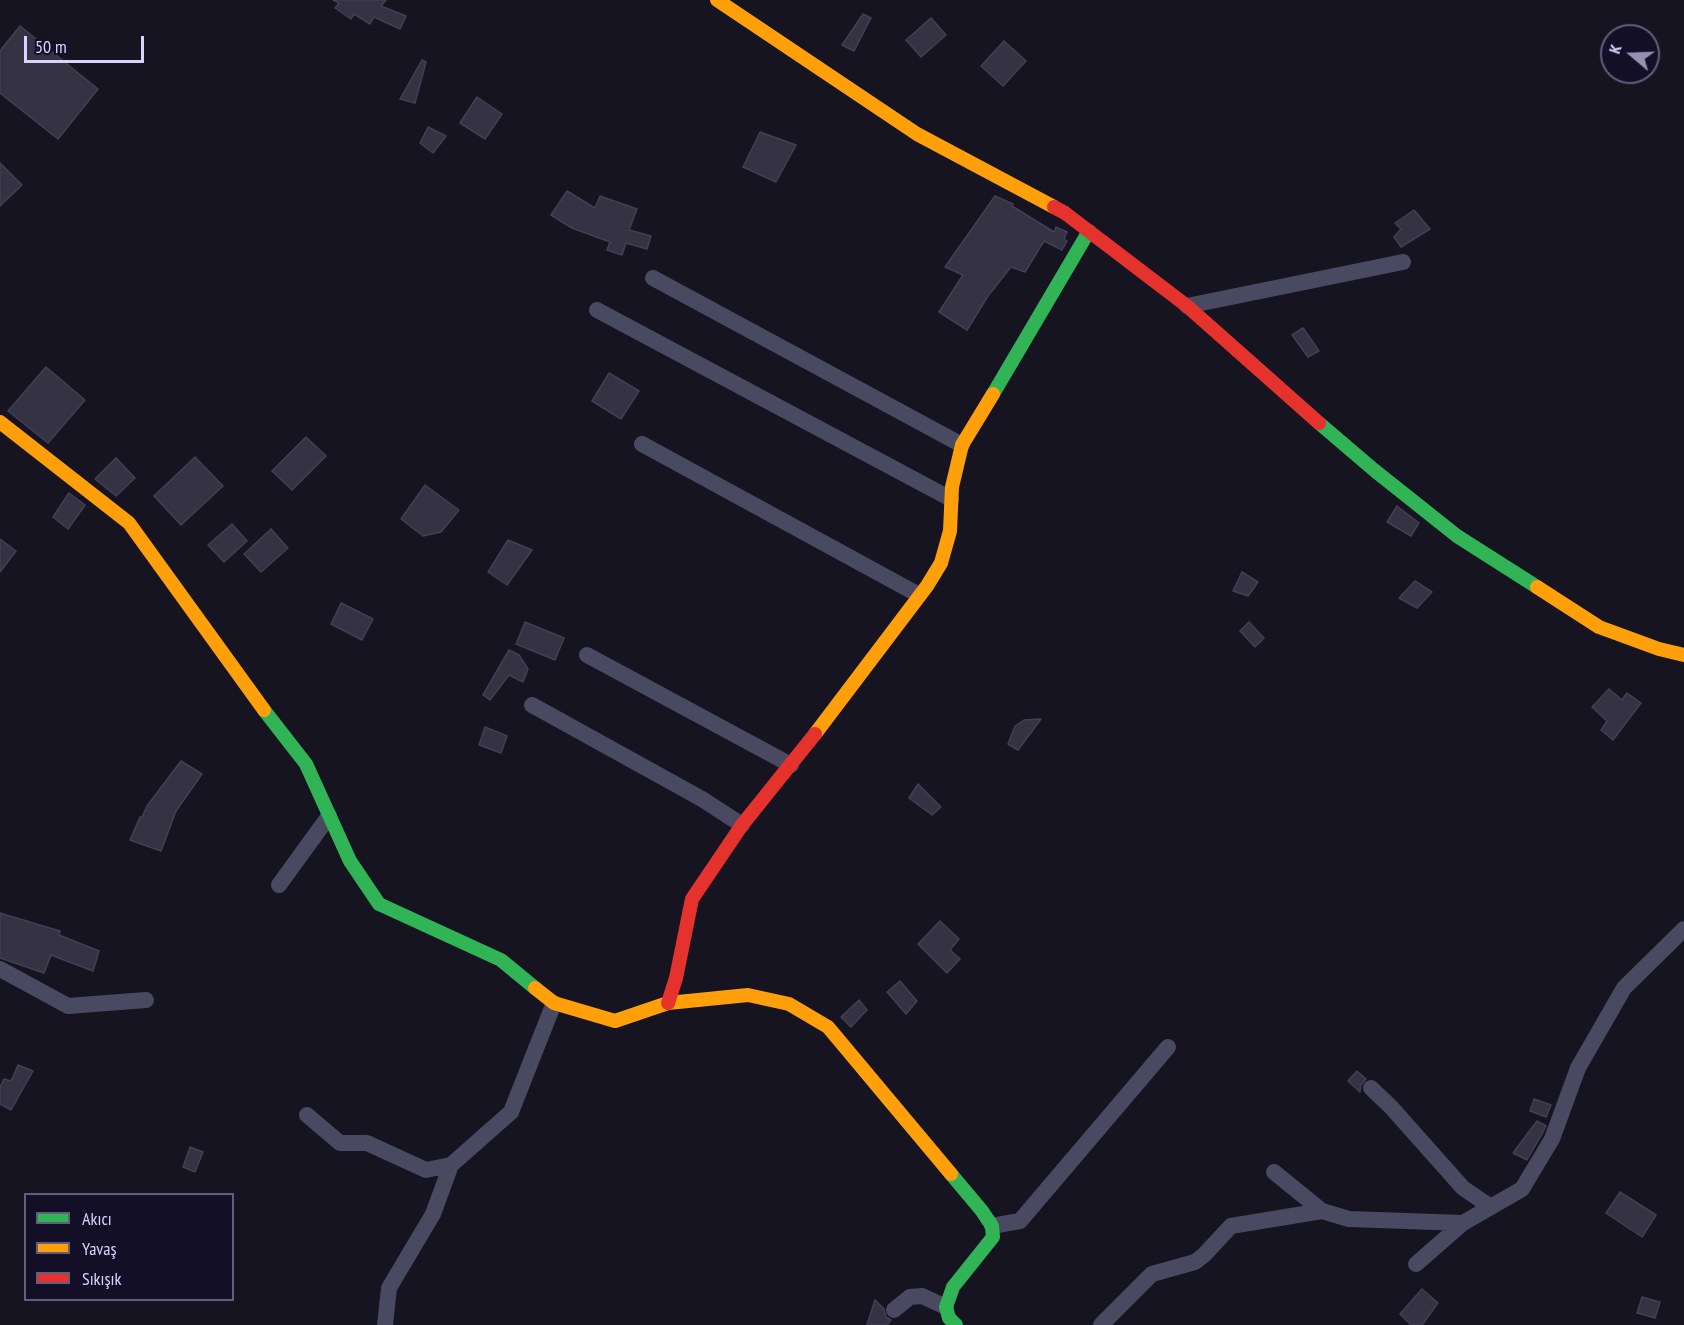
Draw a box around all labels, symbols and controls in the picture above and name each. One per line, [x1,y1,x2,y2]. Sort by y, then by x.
scale bar [27,24,147,62]
north arrow [1600,24,1660,84]
text: 50 m [35,35,67,58]
text: K [1604,42,1626,56]
legend [24,1193,234,1301]
text: Akıcı [82,1207,112,1230]
text: Yavaş [82,1237,117,1260]
text: Sıkışık [82,1267,121,1290]

